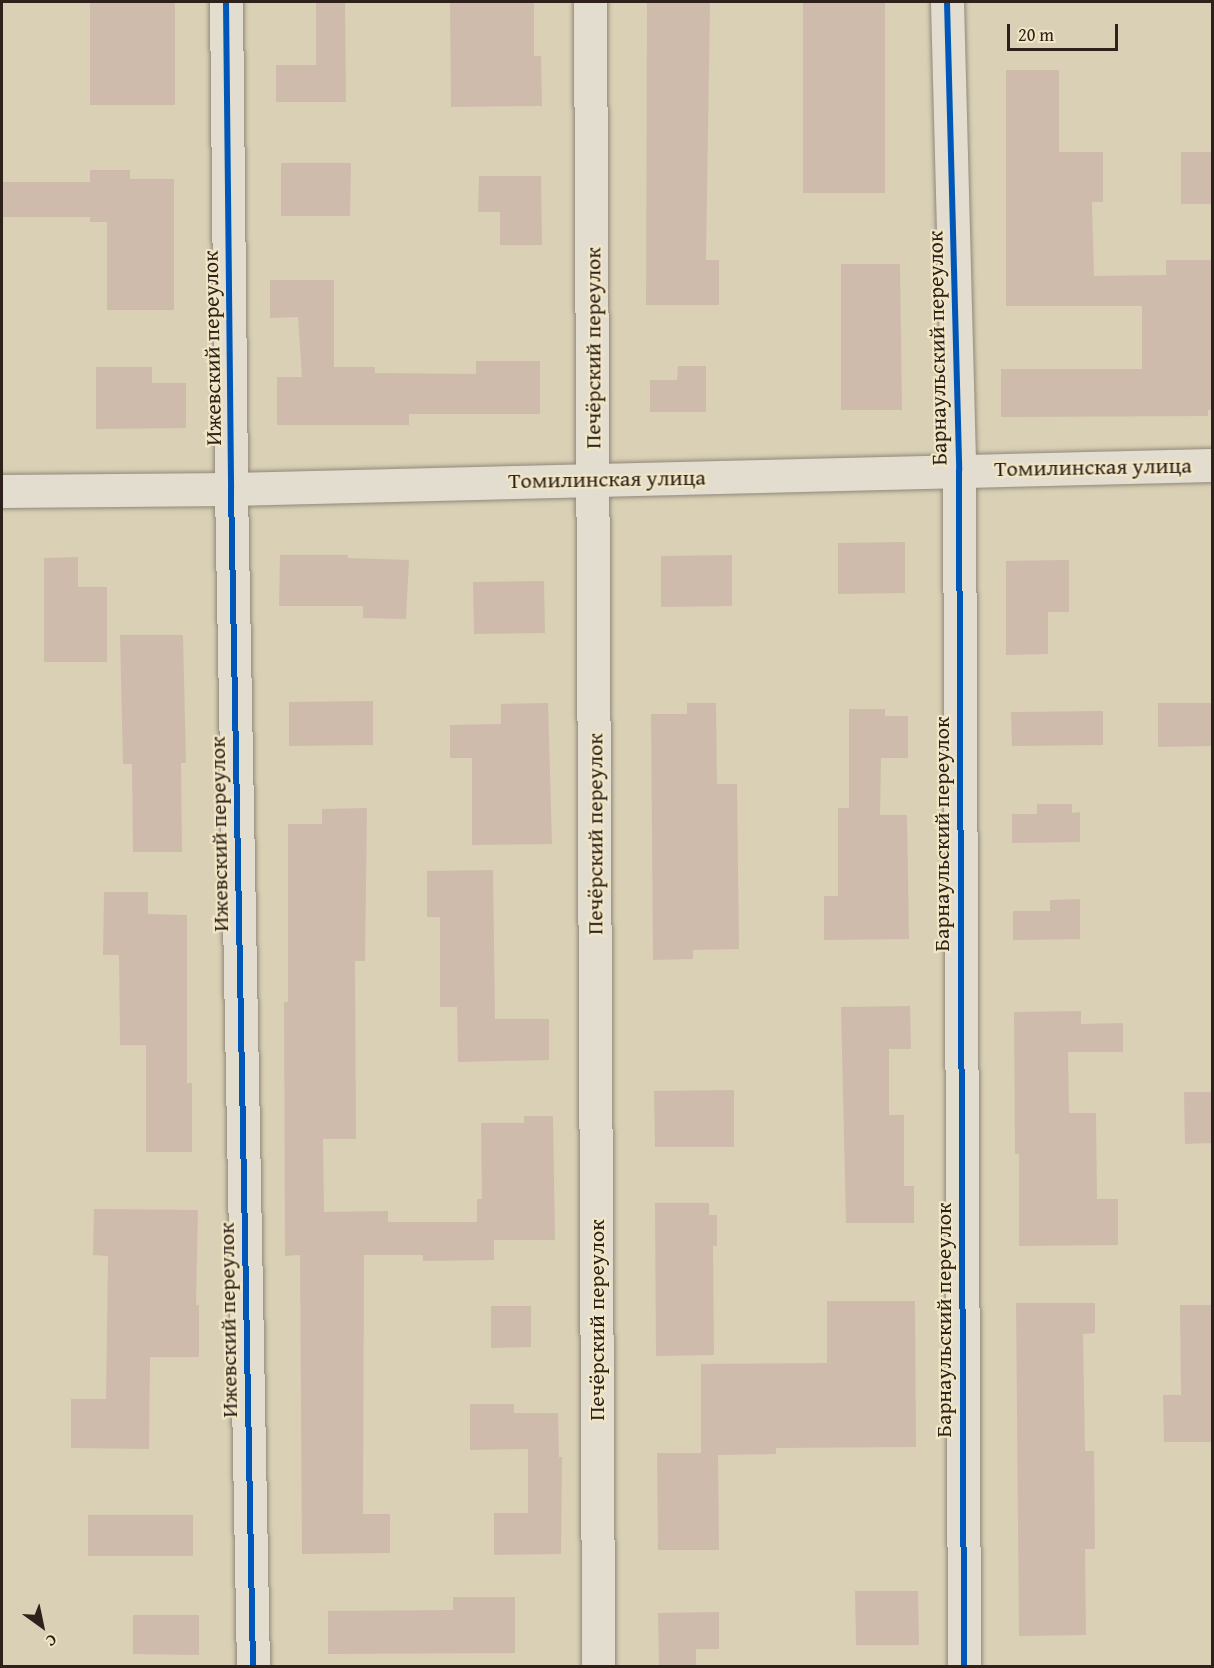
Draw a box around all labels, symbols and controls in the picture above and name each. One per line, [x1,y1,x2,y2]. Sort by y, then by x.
scale bar [1010,12,1121,50]
text: 20 m [1018,21,1054,48]
street label: Барнаульский переулок [922,230,952,466]
street label: Печёрский переулок [580,247,606,449]
street label: Ижевский переулок [197,250,227,446]
street label: Томилинская улица [994,452,1192,482]
street label: Томилинская улица [508,464,706,494]
street label: Барнаульский переулок [929,716,955,952]
street label: Печёрский переулок [582,733,608,935]
street label: Ижевский переулок [204,736,234,932]
street label: Барнаульский переулок [931,1202,957,1438]
street label: Печёрский переулок [584,1219,610,1421]
street label: Ижевский переулок [213,1222,243,1418]
north arrow [12,1596,72,1656]
text: С [41,1629,62,1654]

